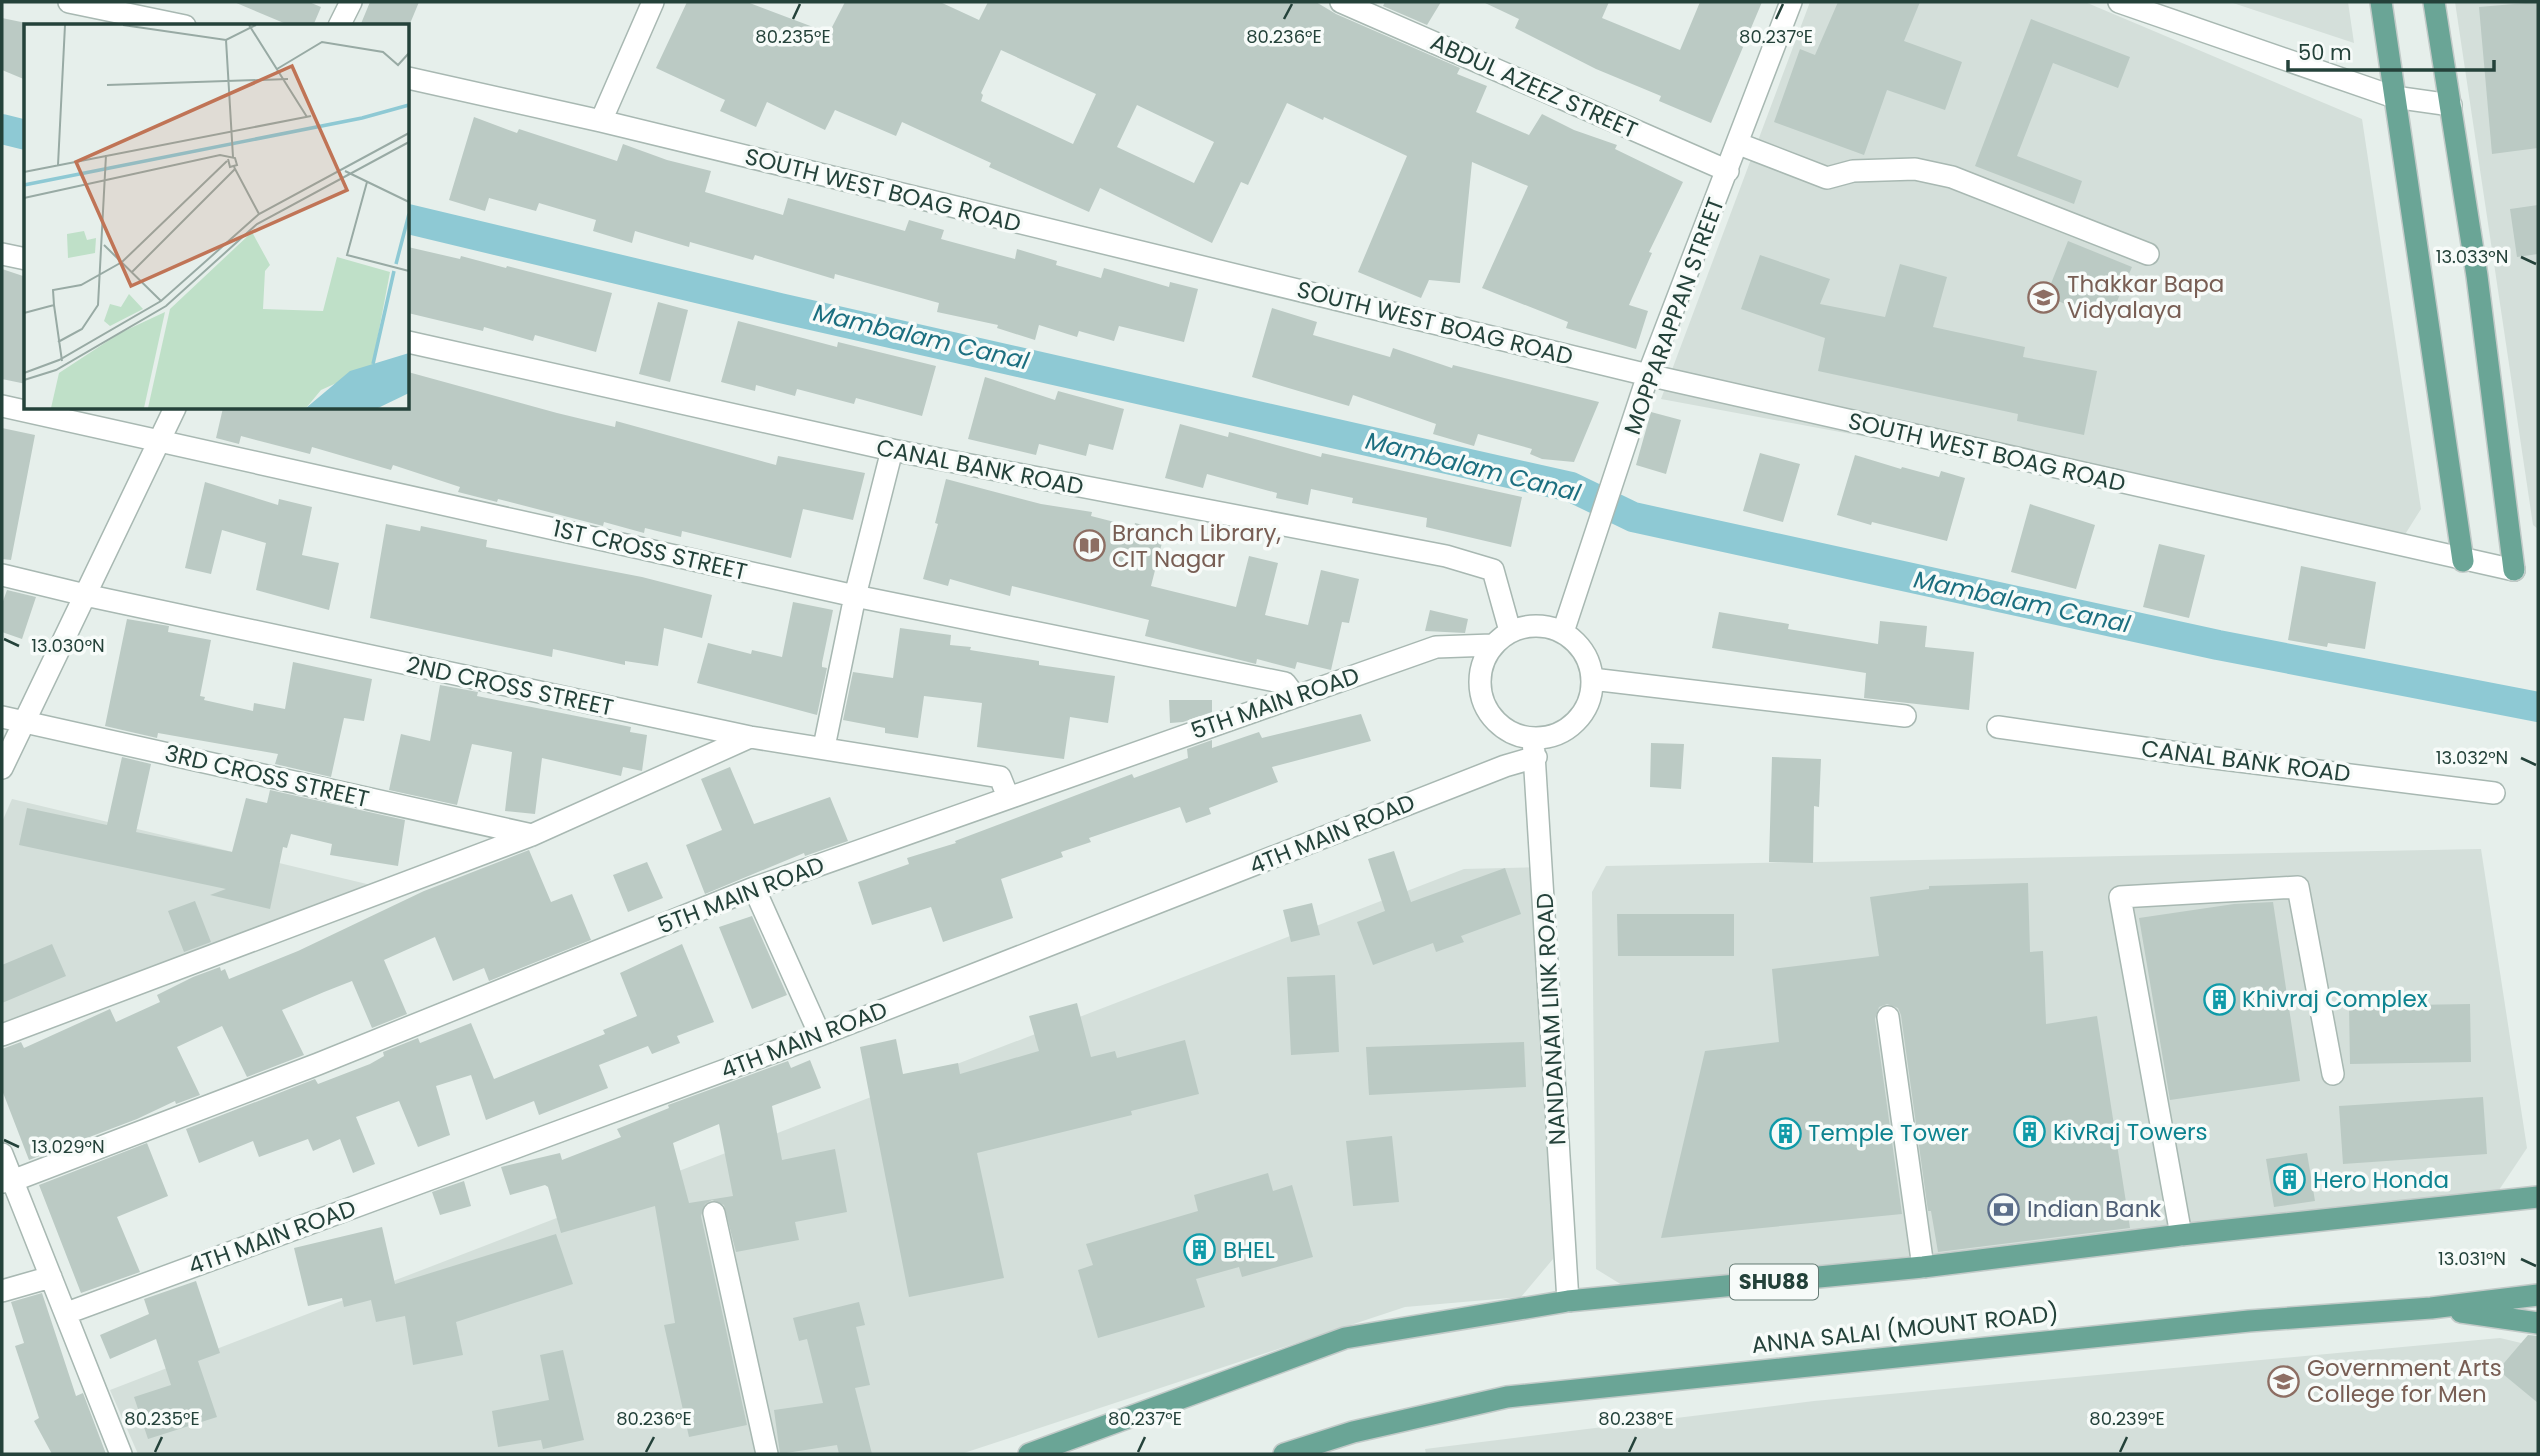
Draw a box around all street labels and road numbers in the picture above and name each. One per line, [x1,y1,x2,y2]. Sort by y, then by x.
street label: ABDUL AZEEZ STREET [1425,26,1643,146]
street label: SOUTH WEST BOAG ROAD [742,140,1024,240]
street label: MOPPARAPPAN STREET [1616,193,1732,439]
street label: SOUTH WEST BOAG ROAD [1294,273,1576,373]
street label: SOUTH WEST BOAG ROAD [1845,405,2129,499]
street label: CANAL BANK ROAD [874,431,1086,503]
street label: 1ST CROSS STREET [550,512,750,588]
street label: 2ND CROSS STREET [404,648,616,724]
street label: 5TH MAIN ROAD [1187,659,1363,747]
street label: CANAL BANK ROAD [2140,732,2352,790]
street label: 3RD CROSS STREET [162,737,372,815]
street label: 4TH MAIN ROAD [1244,786,1420,882]
street label: 5TH MAIN ROAD [653,849,829,941]
street label: NANDANAM LINK ROAD [1528,892,1574,1146]
street label: 4TH MAIN ROAD [716,994,892,1086]
street label: 4TH MAIN ROAD [184,1192,360,1282]
road number: SHU88 [1730,1264,1818,1300]
street label: ANNA SALAI (MOUNT ROAD) [1750,1297,2060,1361]

